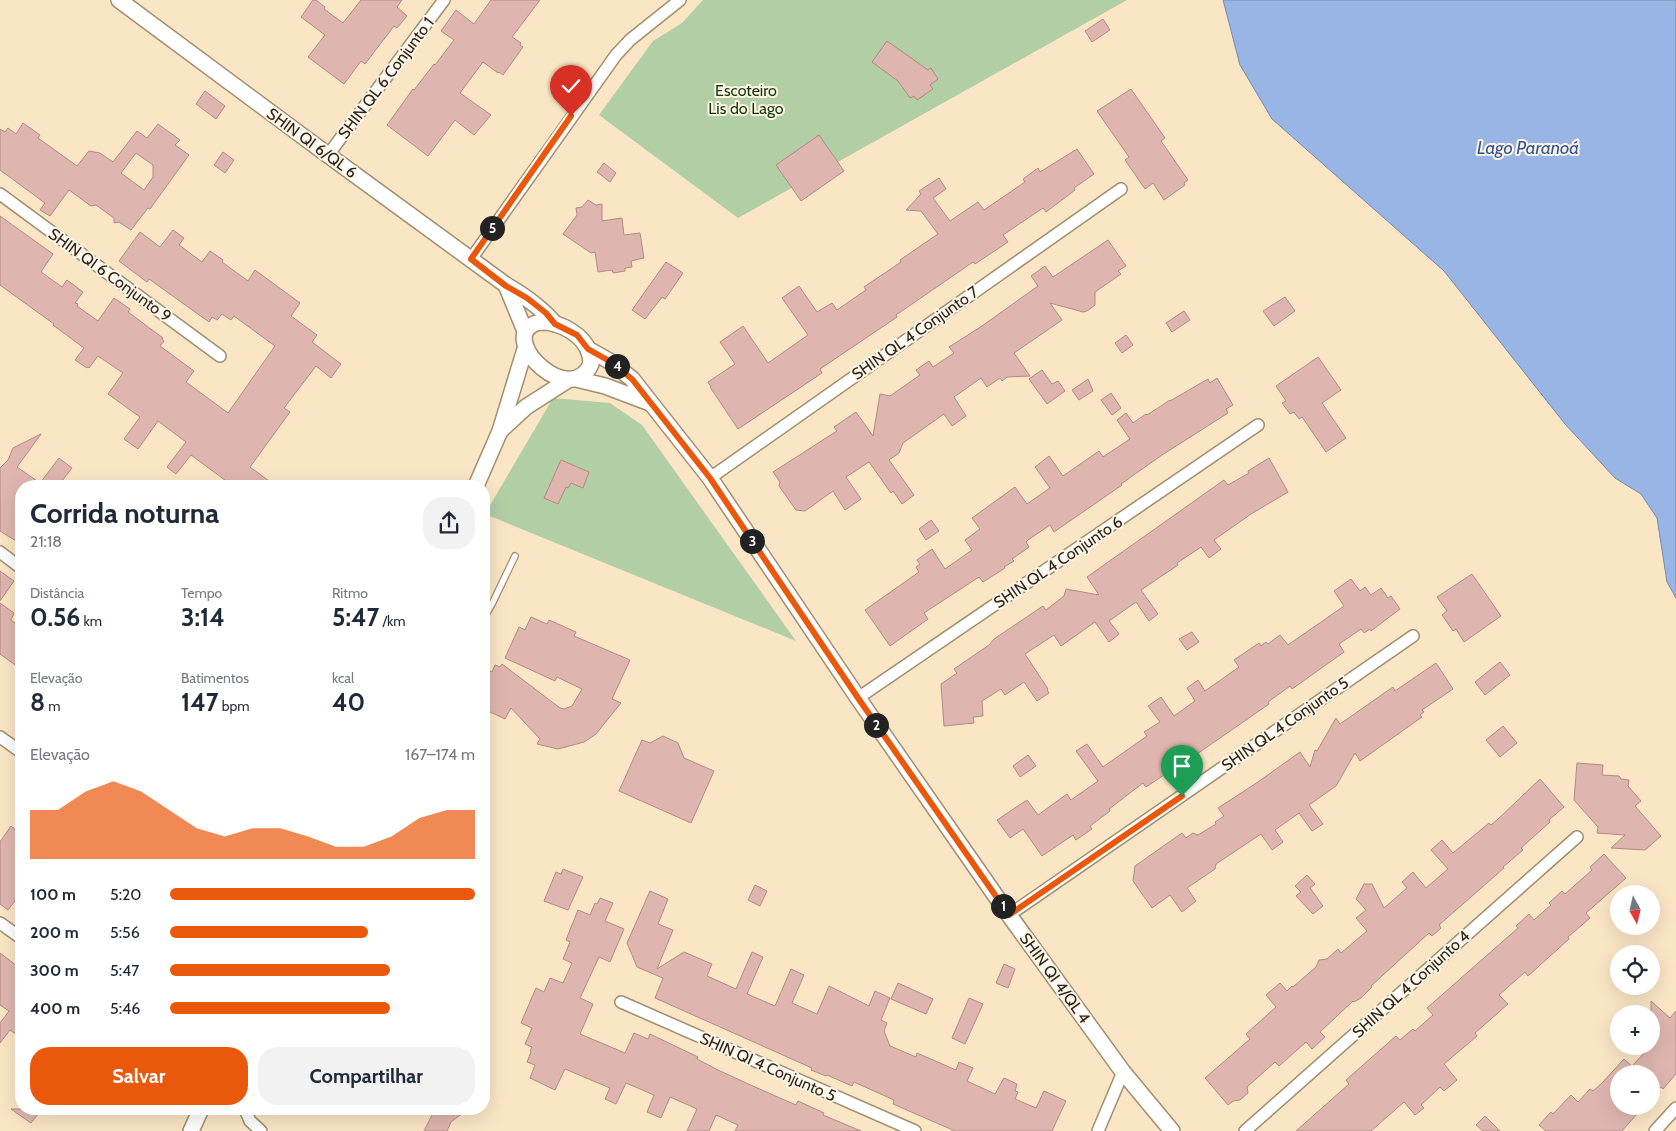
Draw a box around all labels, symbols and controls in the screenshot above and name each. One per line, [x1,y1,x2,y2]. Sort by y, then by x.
street label: SHIN QL 6 Conjunto 1 [334,14,438,142]
pin [550,65,592,116]
icon: check [557,72,585,100]
park label: Escoteiro Lis do Lago [708,81,784,118]
street label: SHIN QI 6/QL 6 [263,104,361,182]
water label: Lago Paranoá [1477,137,1579,159]
pin: 5 [480,216,504,240]
text: 5 [489,219,496,237]
street label: SHIN QI 6 Conjunto 9 [45,224,175,326]
street label: SHIN QL 4 Conjunto 7 [848,282,982,384]
pin: 4 [604,354,630,378]
text: 4 [613,357,622,375]
text: Corrida noturna [30,496,219,530]
button: share [423,497,475,549]
street label: SHIN QL 4 Conjunto 6 [990,512,1126,612]
pin: 3 [740,528,764,554]
text: 21:18 [30,532,62,551]
text: 3 [749,532,756,550]
text: Distância [30,584,84,602]
text: Tempo [181,584,222,602]
text: Ritmo [332,584,368,602]
text: 0.56 [30,602,80,632]
text: 3:14 [181,602,225,632]
text: 5:47 [332,602,379,632]
text: km [80,612,102,630]
text: /km [379,612,406,630]
text: Elevação [30,669,82,687]
text: Batimentos [181,669,249,687]
text: kcal [332,669,354,687]
street label: SHIN QL 4 Conjunto 5 [1218,673,1352,775]
text: 8 [30,687,45,717]
text: 147 [181,687,219,717]
text: 40 [332,687,365,717]
text: m [45,697,61,715]
text: bpm [219,697,250,715]
pin: 2 [864,712,888,738]
text: 2 [873,716,880,734]
text: Elevação [30,745,90,764]
text: 167–174 m [405,745,475,764]
pin [1161,745,1203,796]
icon: arrive [1168,752,1196,780]
text: 100 m [30,885,76,904]
text: 5:20 [110,885,142,904]
north arrow [1610,885,1660,935]
map controls [1610,885,1660,1115]
pin: 1 [990,894,1016,918]
text: 1 [1001,897,1006,915]
text: 200 m [30,923,79,942]
text: 5:56 [110,923,140,942]
street label: SHIN QL 4 Conjunto 4 [1348,926,1474,1042]
street label: SHIN QI 4/QL 4 [1016,929,1094,1027]
button: locate [1610,945,1660,995]
text: 300 m [30,961,79,980]
text: 5:47 [110,961,139,980]
text: 400 m [30,999,80,1018]
text: 5:46 [110,999,140,1018]
button: + [1610,1005,1660,1055]
street label: SHIN QI 4 Conjunto 5 [697,1028,839,1106]
button: Salvar [30,1047,248,1105]
button: Compartilhar [258,1047,475,1105]
button: − [1610,1065,1660,1115]

